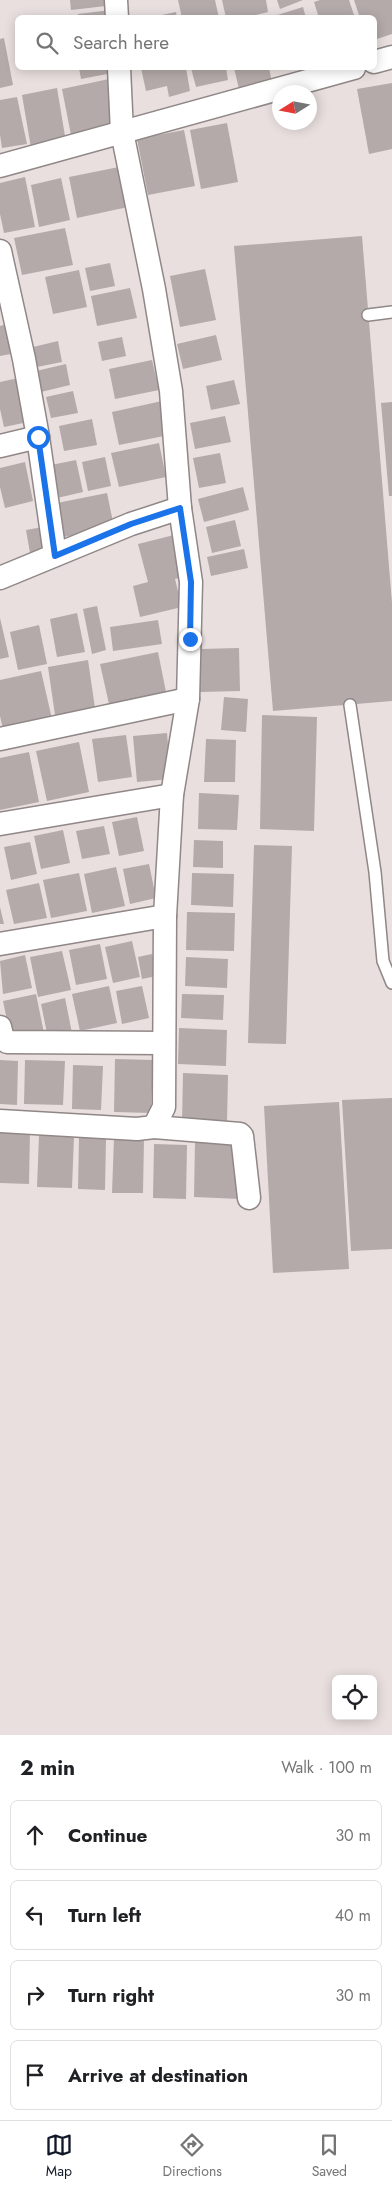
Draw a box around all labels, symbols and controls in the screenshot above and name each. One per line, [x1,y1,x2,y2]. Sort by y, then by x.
search box [15,15,377,70]
icon: search [33,29,61,57]
text: Search here [73,29,169,56]
north arrow [272,85,317,130]
route start [27,426,50,449]
route end [179,628,202,651]
map controls [332,1675,377,1720]
button: locate [332,1675,377,1720]
text: 2 min [20,1753,75,1783]
text: Walk · 100 m [281,1756,372,1779]
icon: ahead [21,1821,49,1849]
text: Continue [68,1822,147,1849]
text: 30 m [335,1824,371,1847]
icon: left [21,1901,49,1929]
text: Turn left [68,1902,141,1929]
text: 40 m [335,1904,371,1927]
icon: right [21,1981,49,2009]
text: Turn right [68,1982,154,2009]
text: 30 m [335,1984,371,2007]
icon: arrive [21,2061,49,2089]
text: Arrive at destination [68,2062,248,2089]
tab: Map [45,2131,73,2181]
tab: Directions [163,2131,222,2181]
tab: Saved [312,2131,347,2181]

